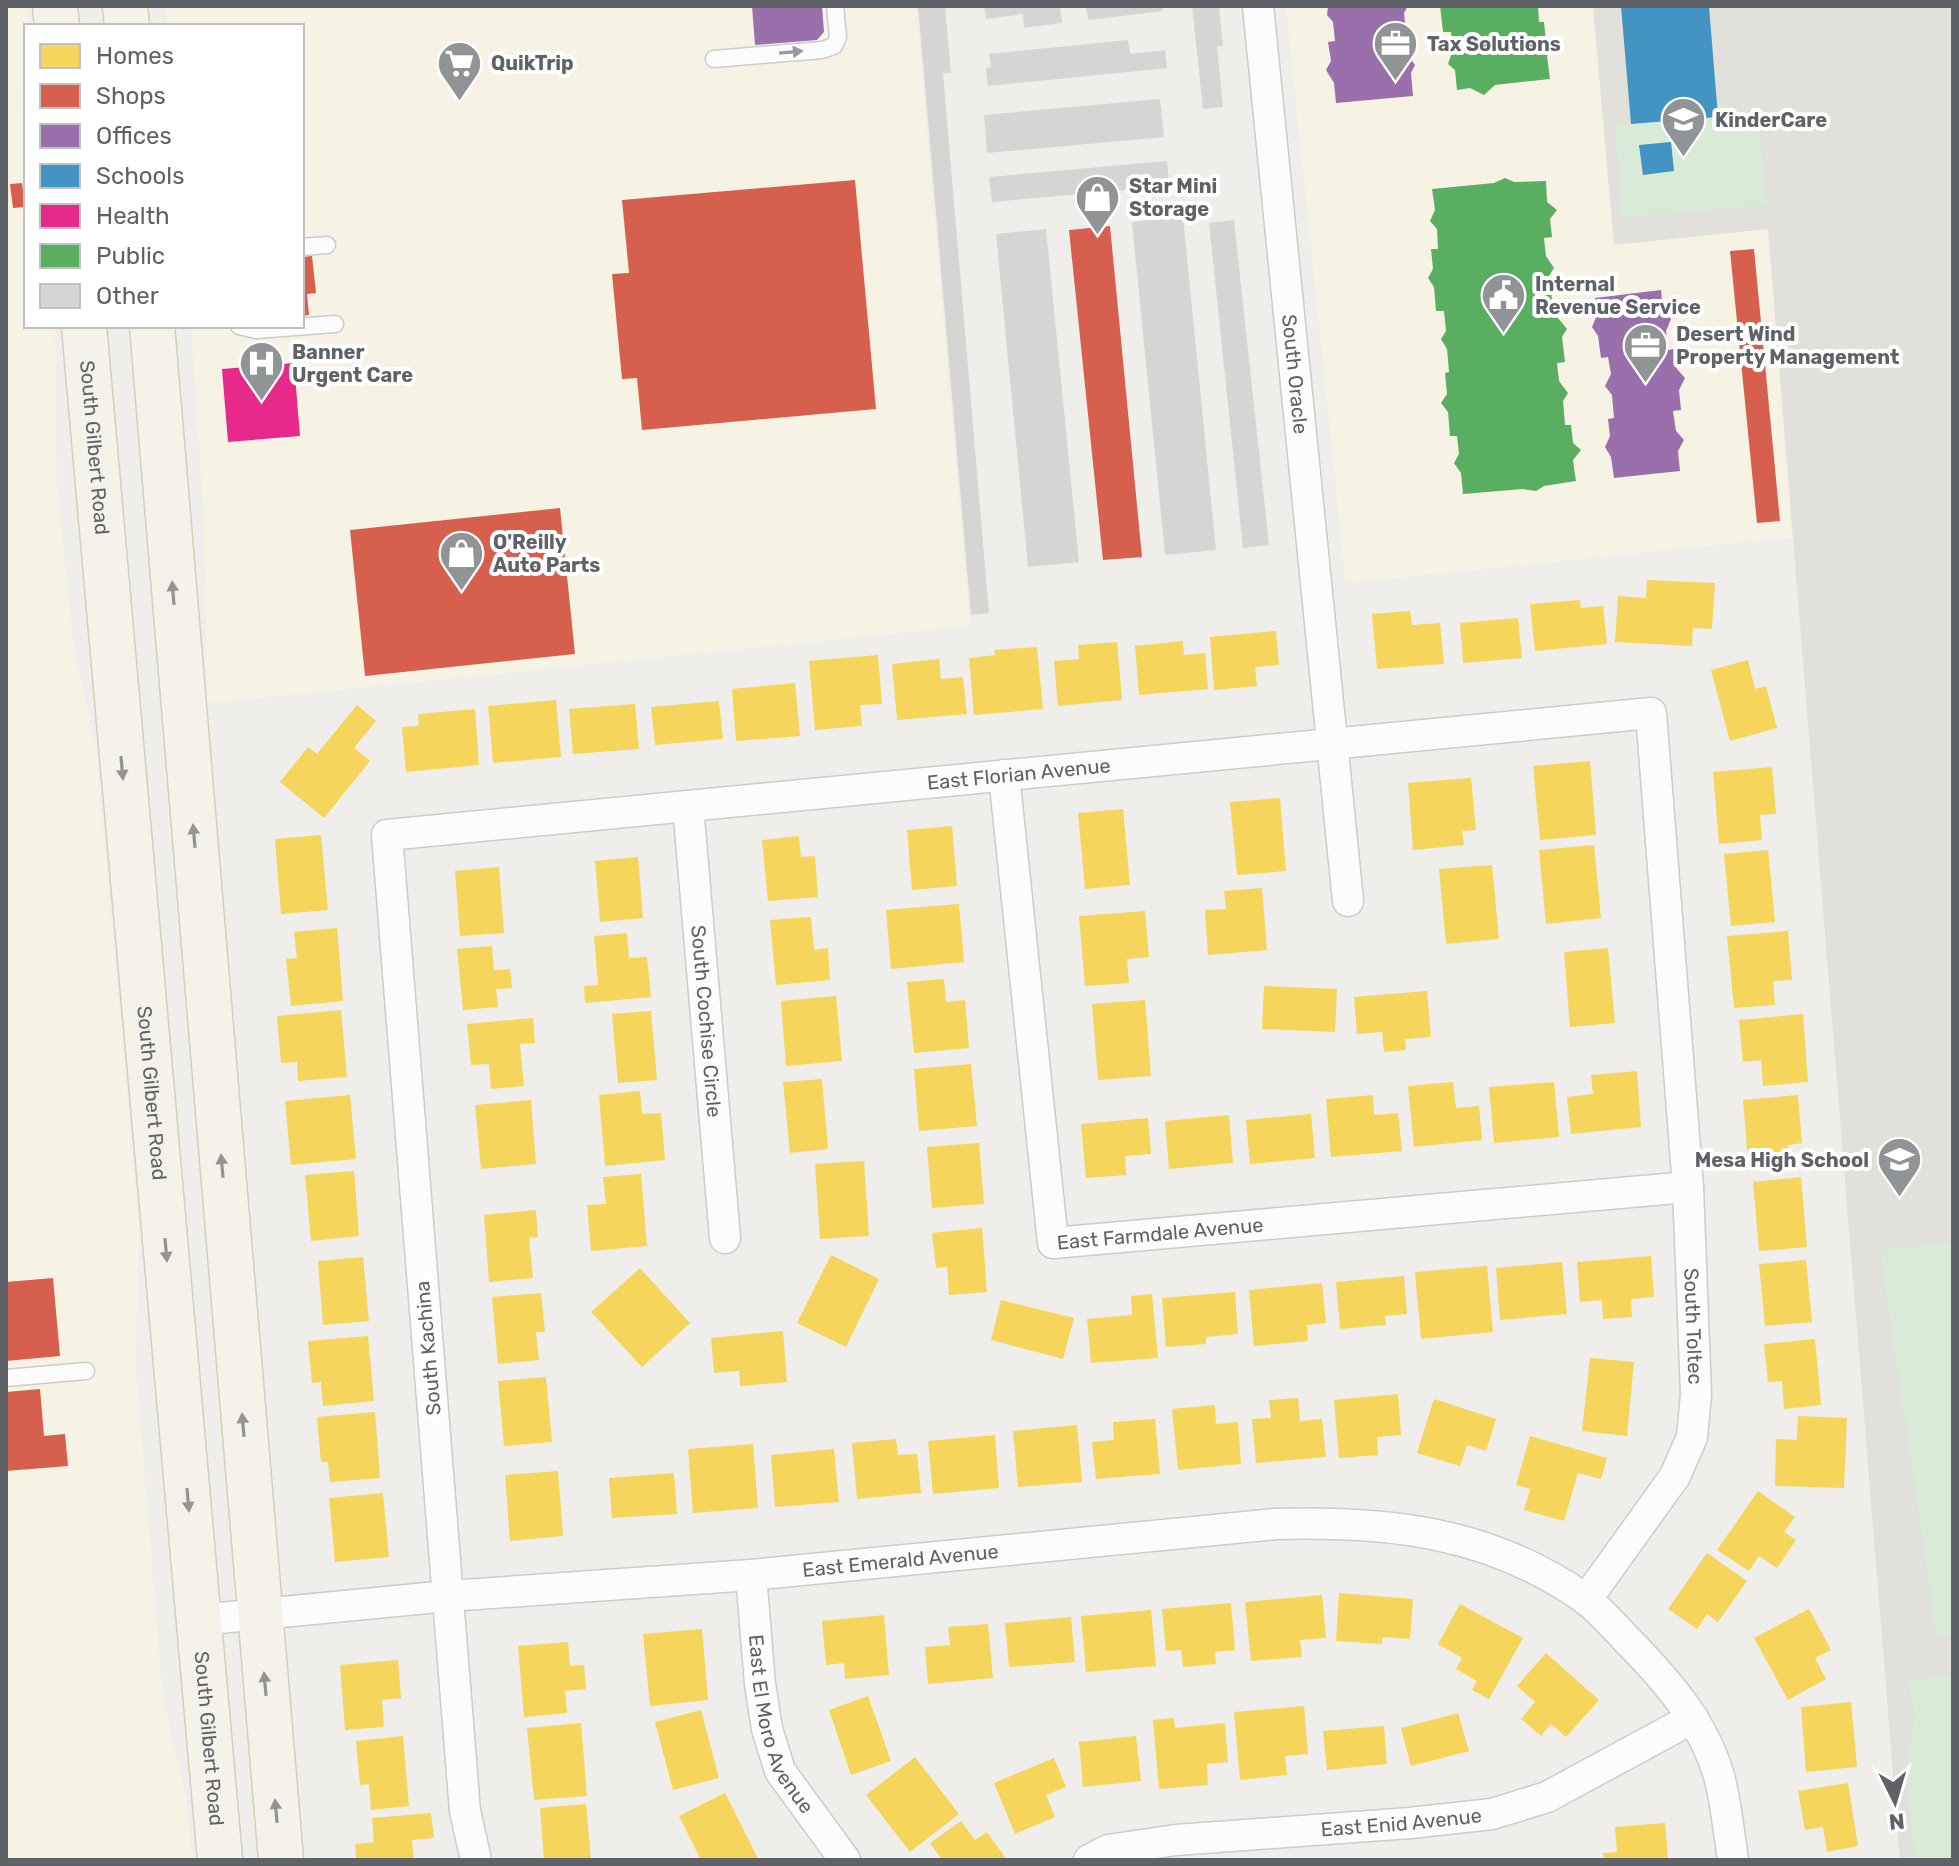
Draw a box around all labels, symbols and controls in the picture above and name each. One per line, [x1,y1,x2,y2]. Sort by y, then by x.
office icon: Tax Solutions [1372,20,1420,83]
legend [24,24,304,328]
place label: Tax Solutions [1427,32,1561,56]
supermarket icon: QuikTrip [436,39,484,102]
text: Homes [96,42,174,70]
one-way arrow [779,46,804,59]
place label: QuikTrip [491,51,574,75]
text: Shops [96,82,166,110]
school or university icon: KinderCare [1660,96,1708,159]
place label: KinderCare [1715,108,1827,132]
text: Offices [96,122,172,150]
text: Schools [96,162,184,190]
shop icon: Star Mini Storage [1074,173,1122,236]
place label: Star Mini Storage [1129,174,1217,221]
text: Health [96,202,170,230]
text: Public [96,242,165,270]
public building icon: Internal Revenue Service [1480,271,1528,334]
place label: Internal Revenue Service [1535,272,1701,319]
text: Other [96,282,159,310]
street label: South Oracle [1277,313,1313,435]
office icon: Desert Wind Property Management [1621,321,1669,384]
place label: Desert Wind Property Management [1676,322,1899,369]
hospital icon: Banner Urgent Care [237,339,285,402]
place label: Banner Urgent Care [292,340,413,387]
street label: South Gilbert Road [75,359,114,536]
shop icon: O'Reilly Auto Parts [438,529,486,592]
place label: O'Reilly Auto Parts [493,530,600,577]
one-way arrow [167,580,180,605]
street label: East Florian Avenue [926,753,1112,795]
one-way arrow [116,756,129,781]
one-way arrow [187,823,200,848]
street label: South Cochise Circle [686,924,727,1118]
street label: South Gilbert Road [132,1005,172,1181]
school or university icon: Mesa High School [1876,1136,1924,1199]
place label: Mesa High School [1695,1148,1869,1172]
one-way arrow [215,1153,228,1178]
street label: East Farmdale Avenue [1056,1213,1264,1255]
one-way arrow [160,1238,173,1263]
street label: South Toltec [1679,1268,1708,1385]
street label: South Kachina [410,1280,446,1416]
one-way arrow [236,1412,249,1437]
one-way arrow [182,1487,195,1512]
street label: East Emerald Avenue [801,1539,1000,1582]
street label: East El Moro Avenue [744,1633,819,1818]
street label: South Gilbert Road [190,1650,229,1827]
one-way arrow [259,1671,272,1696]
north arrow [1855,1762,1935,1842]
one-way arrow [270,1798,283,1823]
street label: East Enid Avenue [1320,1803,1483,1841]
text: N [1888,1807,1906,1836]

